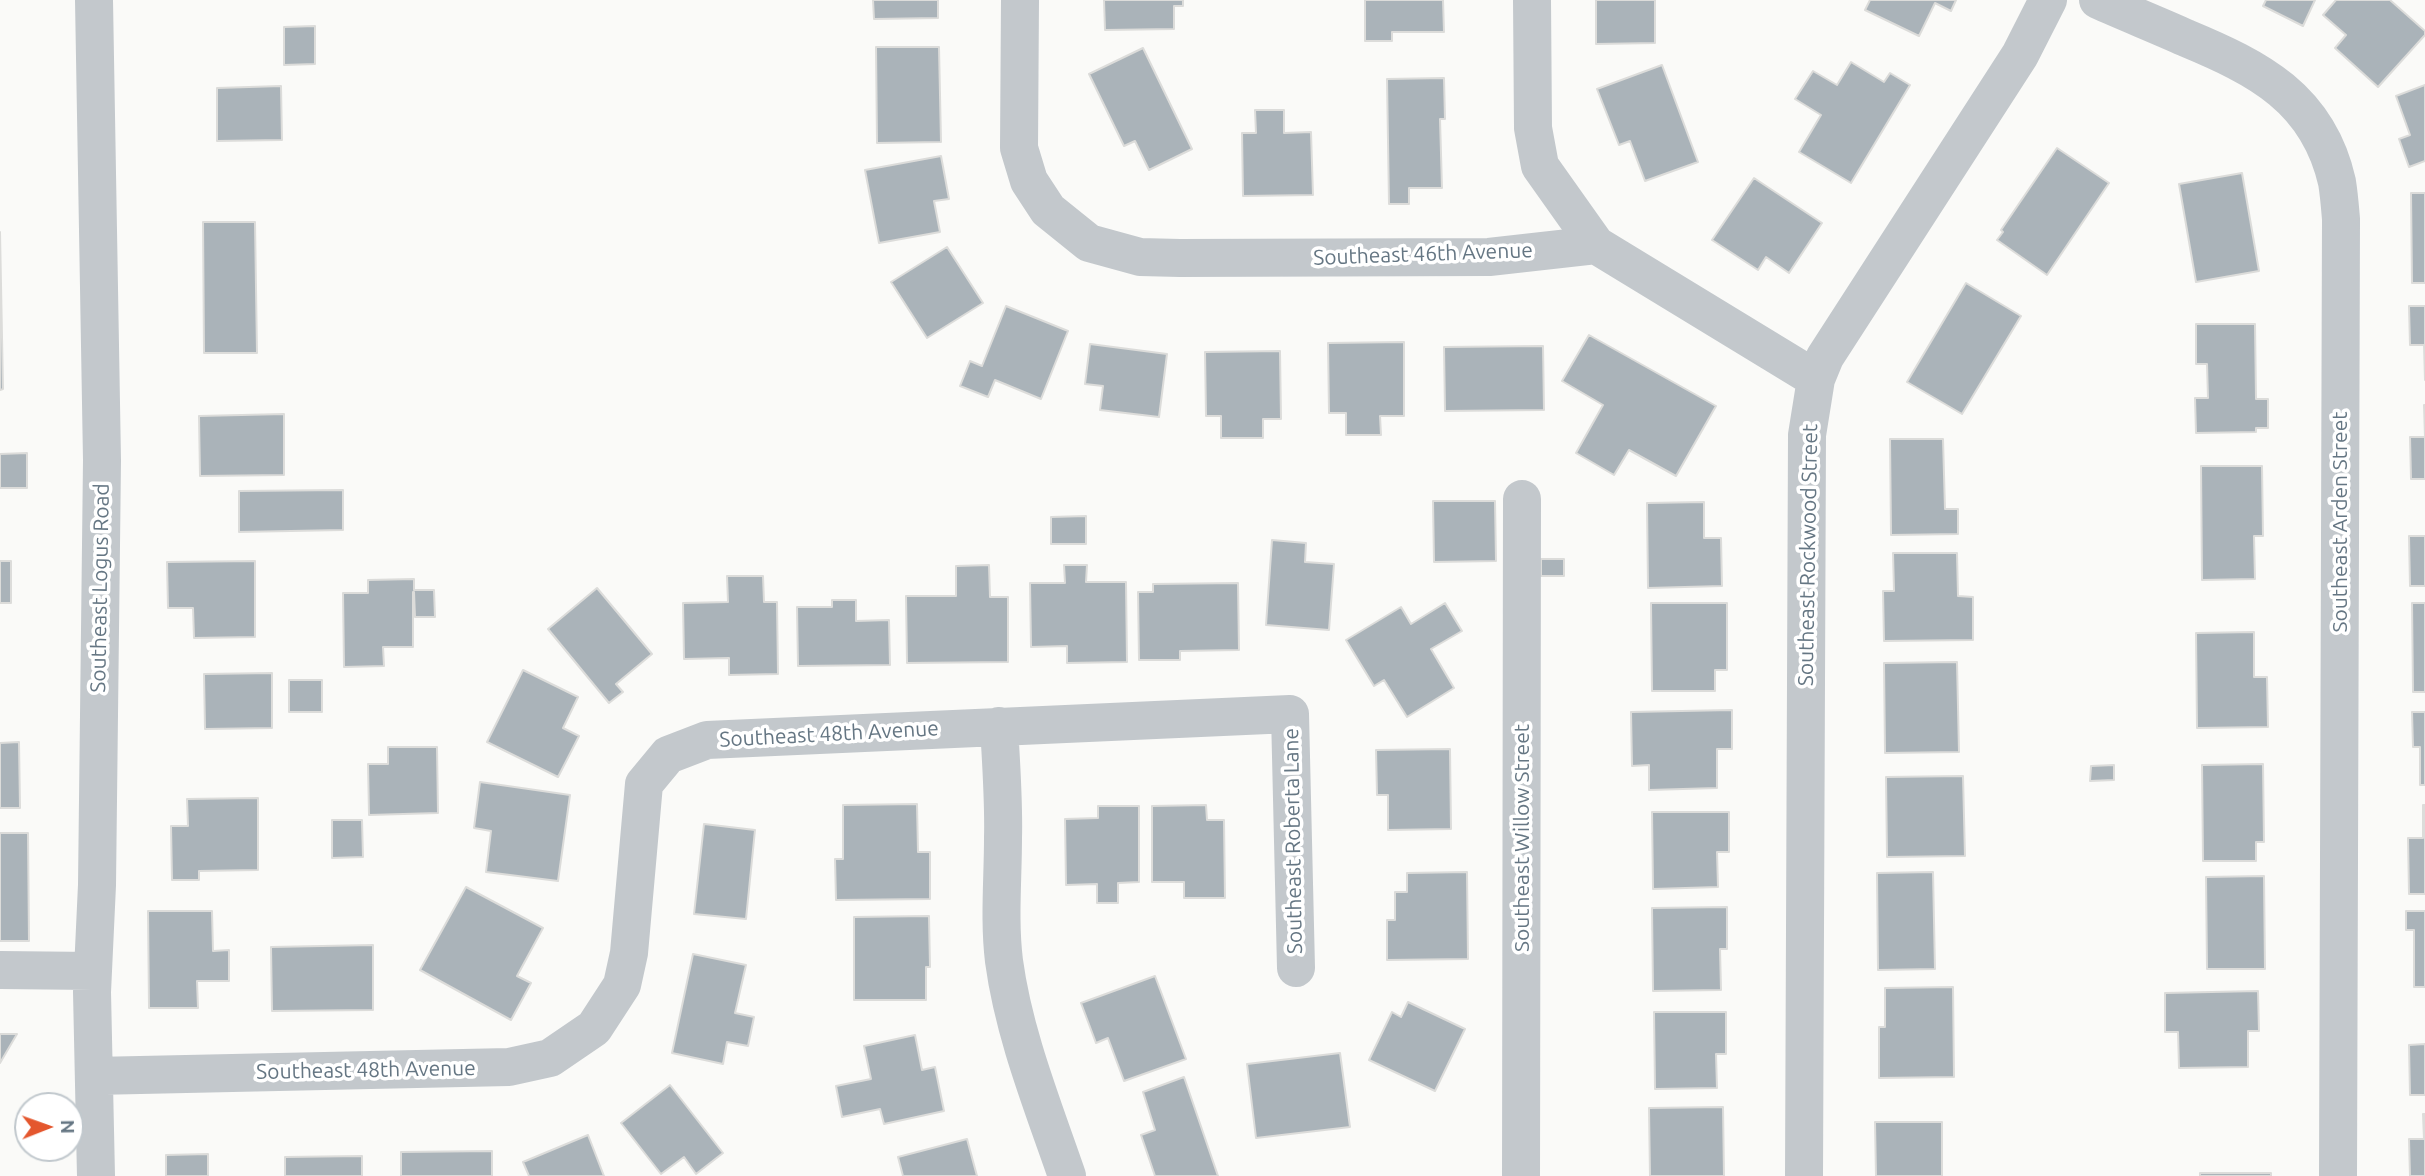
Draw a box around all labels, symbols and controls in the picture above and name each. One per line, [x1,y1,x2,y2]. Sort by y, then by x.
street label: Southeast 46th Avenue [1313,238,1533,270]
street label: Southeast Arden Street [2327,412,2353,632]
street label: Southeast Rockwood Street [1793,424,1823,686]
street label: Southeast Logus Road [86,483,114,693]
street label: Southeast 48th Avenue [719,716,939,752]
street label: Southeast Willow Street [1509,724,1535,952]
street label: Southeast Roberta Lane [1278,728,1308,954]
street label: Southeast 48th Avenue [256,1055,476,1085]
north arrow [14,1092,84,1162]
text: N [57,1119,79,1134]

